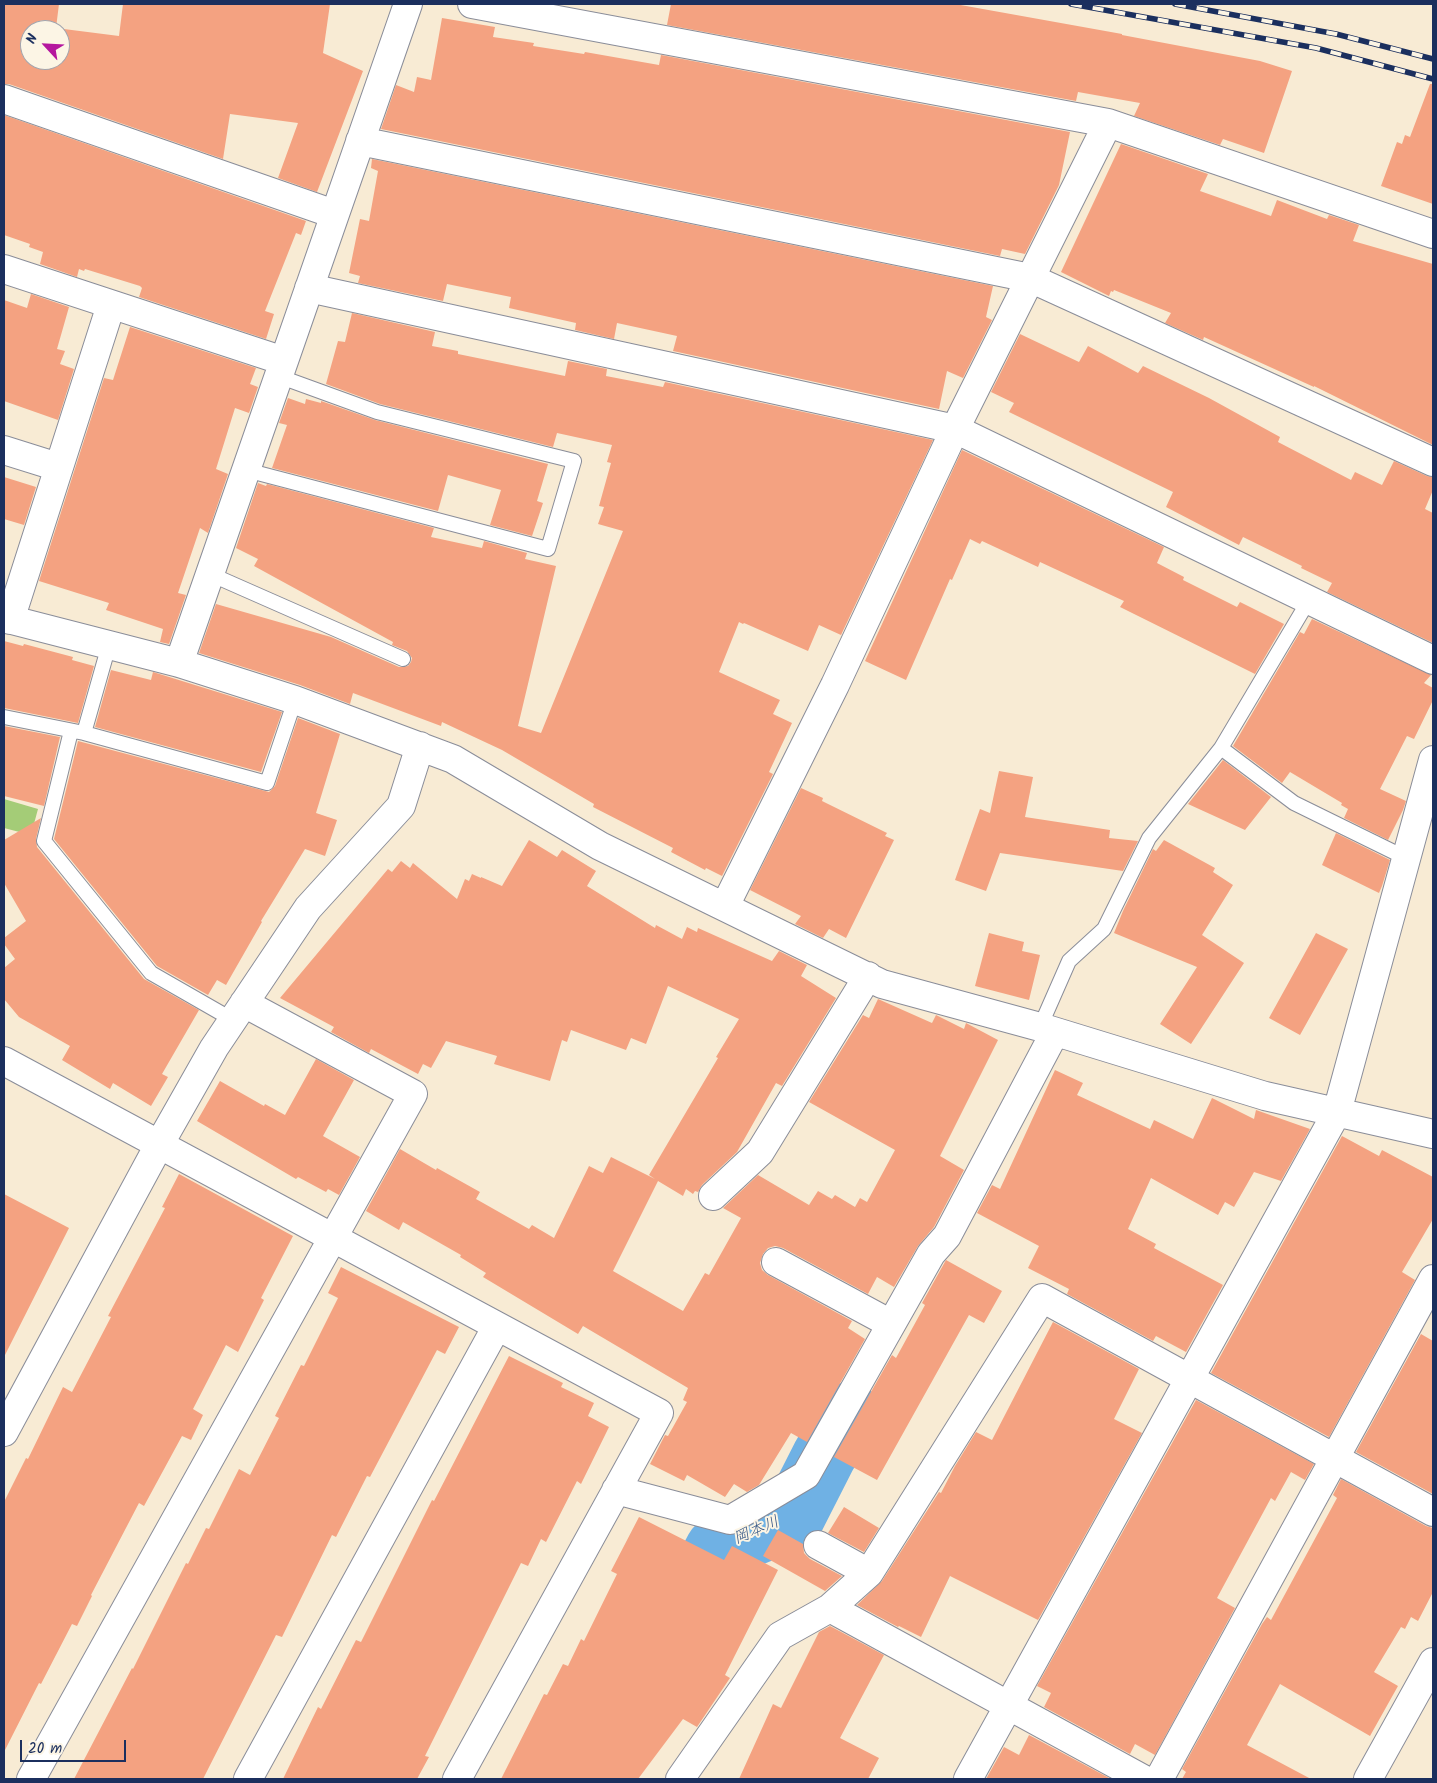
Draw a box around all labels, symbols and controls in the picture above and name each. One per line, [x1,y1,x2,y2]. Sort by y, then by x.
north arrow [20,20,70,70]
text: N [20,30,44,48]
water label: 岡本川 [731,1514,783,1550]
scale bar [22,1730,129,1762]
text: 20 m [28,1737,62,1761]

